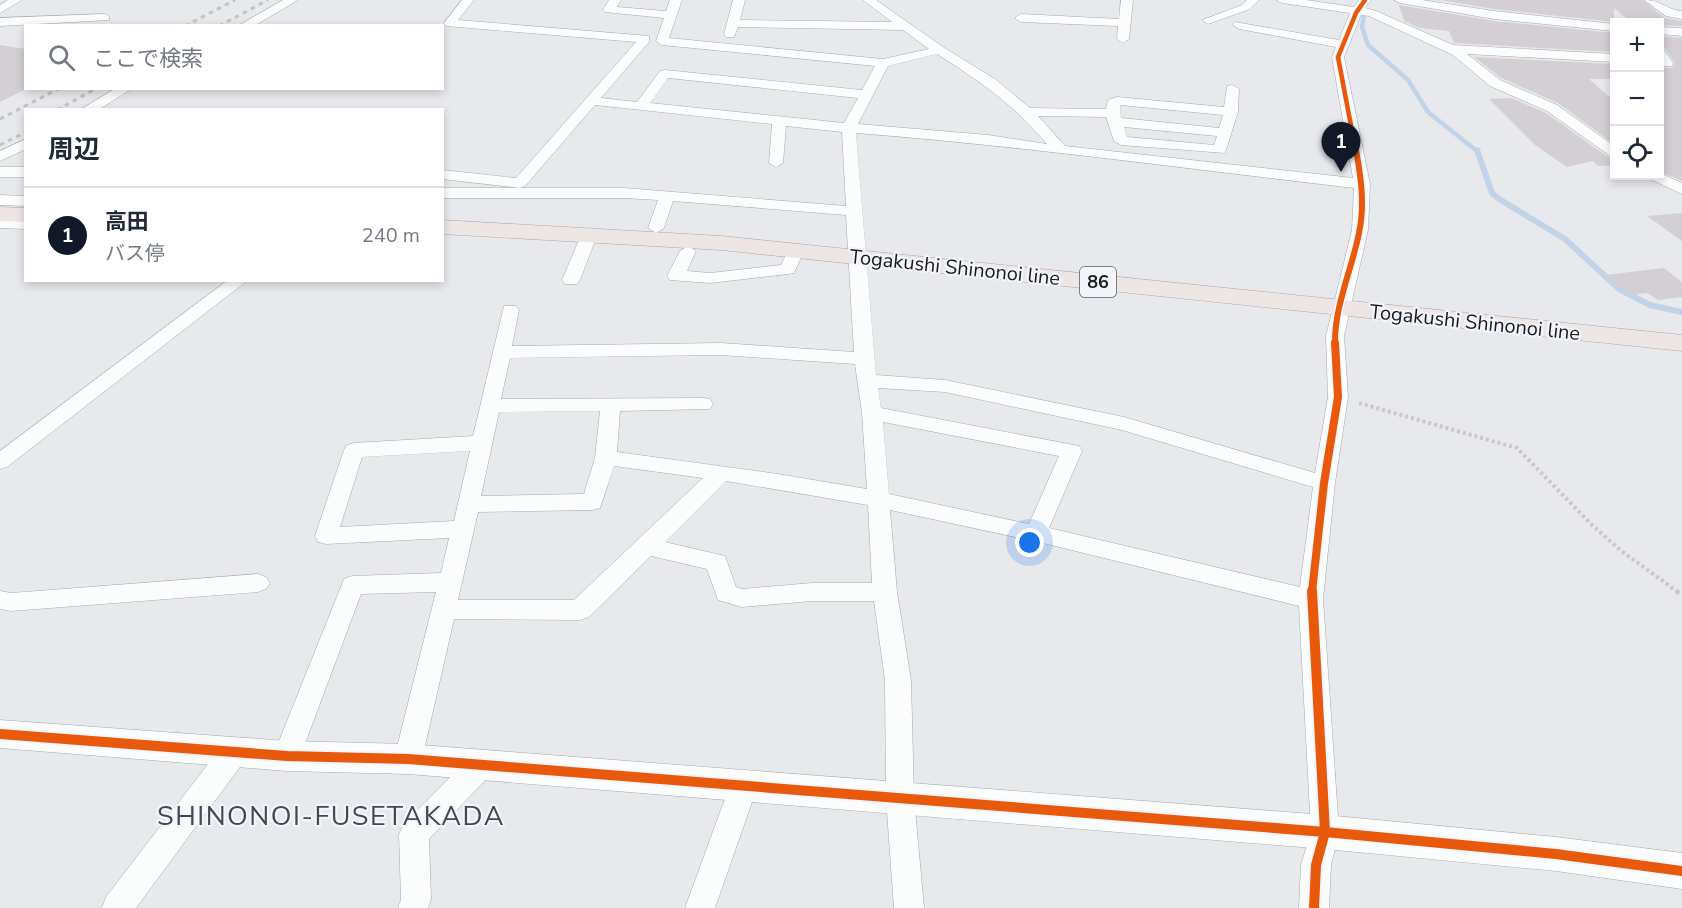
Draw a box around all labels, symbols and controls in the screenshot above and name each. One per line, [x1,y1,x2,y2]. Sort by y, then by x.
map controls [1610,18,1664,180]
button: + [1610,18,1664,72]
search box [24,24,444,90]
icon: search [45,41,78,74]
text: ここで検索 [93,44,203,74]
button: − [1610,72,1664,126]
pin: 1 [1322,122,1360,172]
button: locate [1610,126,1664,180]
text: 周辺 [48,132,100,167]
text: 高田 [105,207,149,237]
text: 1 [62,222,74,249]
text: 240 m [362,222,420,249]
text: バス停 [105,240,165,267]
street label: Togakushi Shinonoi line [848,243,1062,292]
road number: 86 [1080,267,1116,297]
street label: Togakushi Shinonoi line [1368,298,1582,347]
your location [1015,528,1044,557]
district label: SHINONOI-FUSETAKADA [157,798,505,835]

